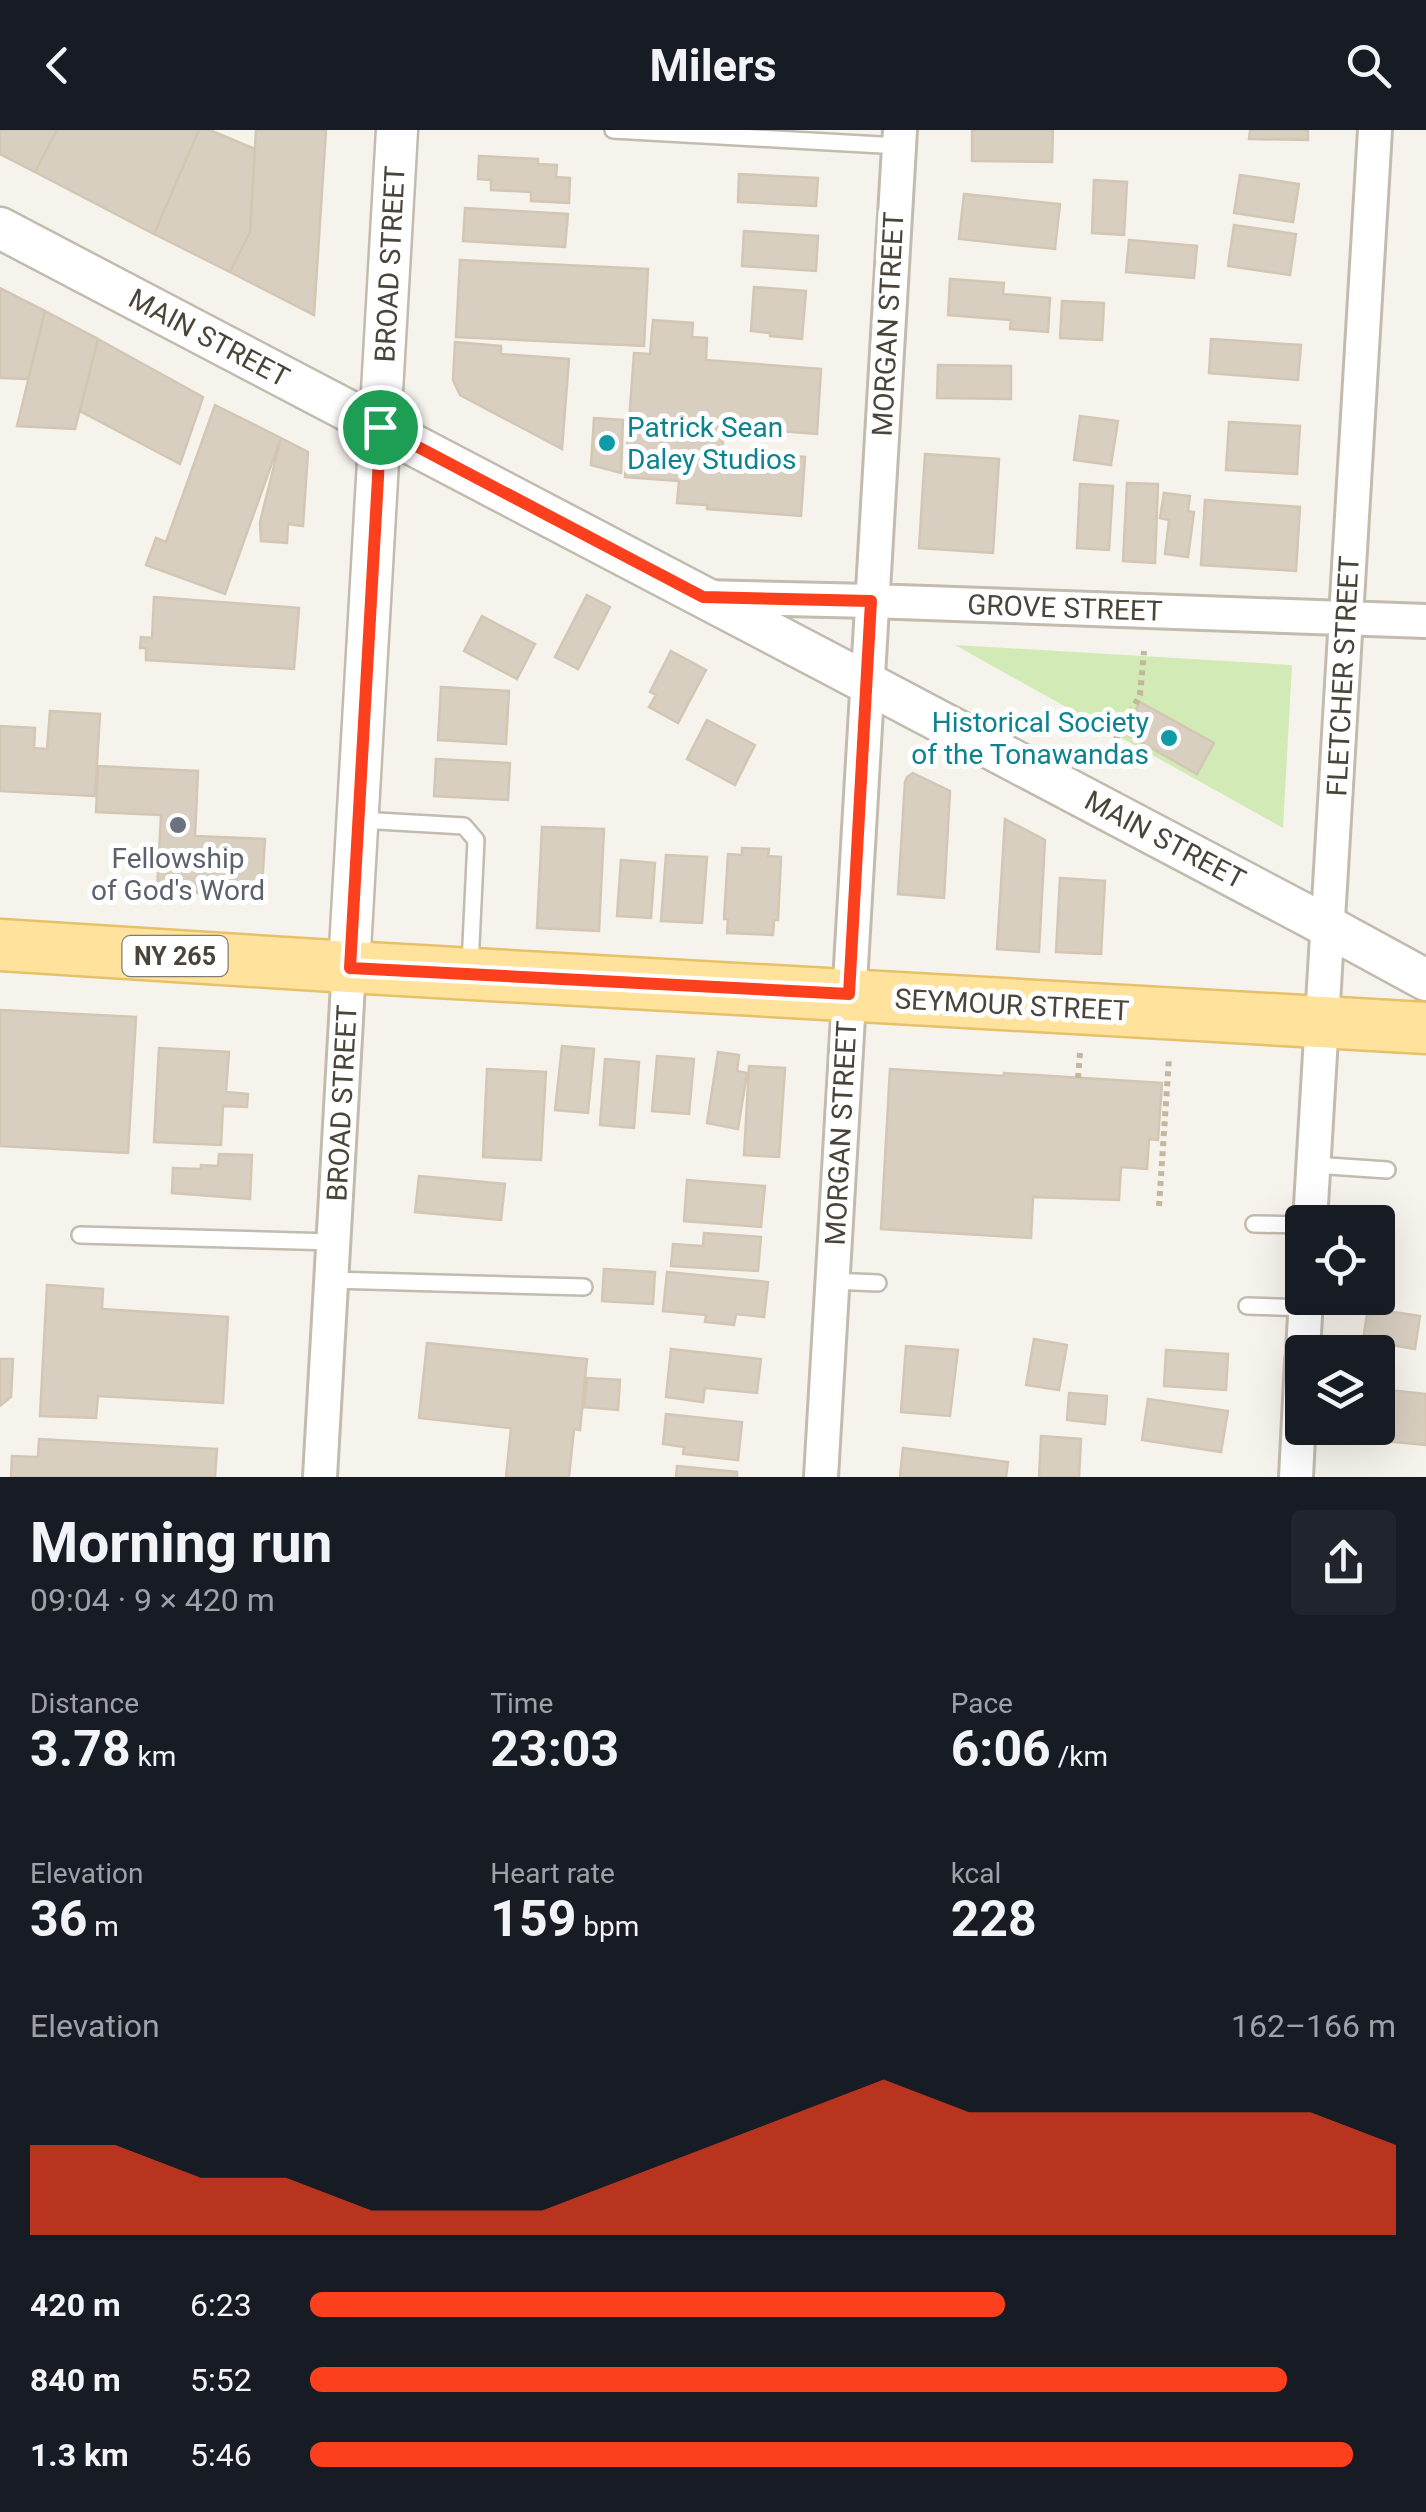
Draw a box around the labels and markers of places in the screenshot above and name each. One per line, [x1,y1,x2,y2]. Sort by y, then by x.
pin [338,385,423,470]
place label: Patrick Sean Daley Studios [627,411,797,476]
marker: Patrick Sean Daley Studios [596,432,618,454]
place label: Historical Society of the Tonawandas [911,706,1149,771]
marker: Historical Society of the Tonawandas [1158,727,1180,749]
marker: Fellowship of God's Word [167,814,189,836]
place label: Fellowship of God's Word [91,842,265,907]

